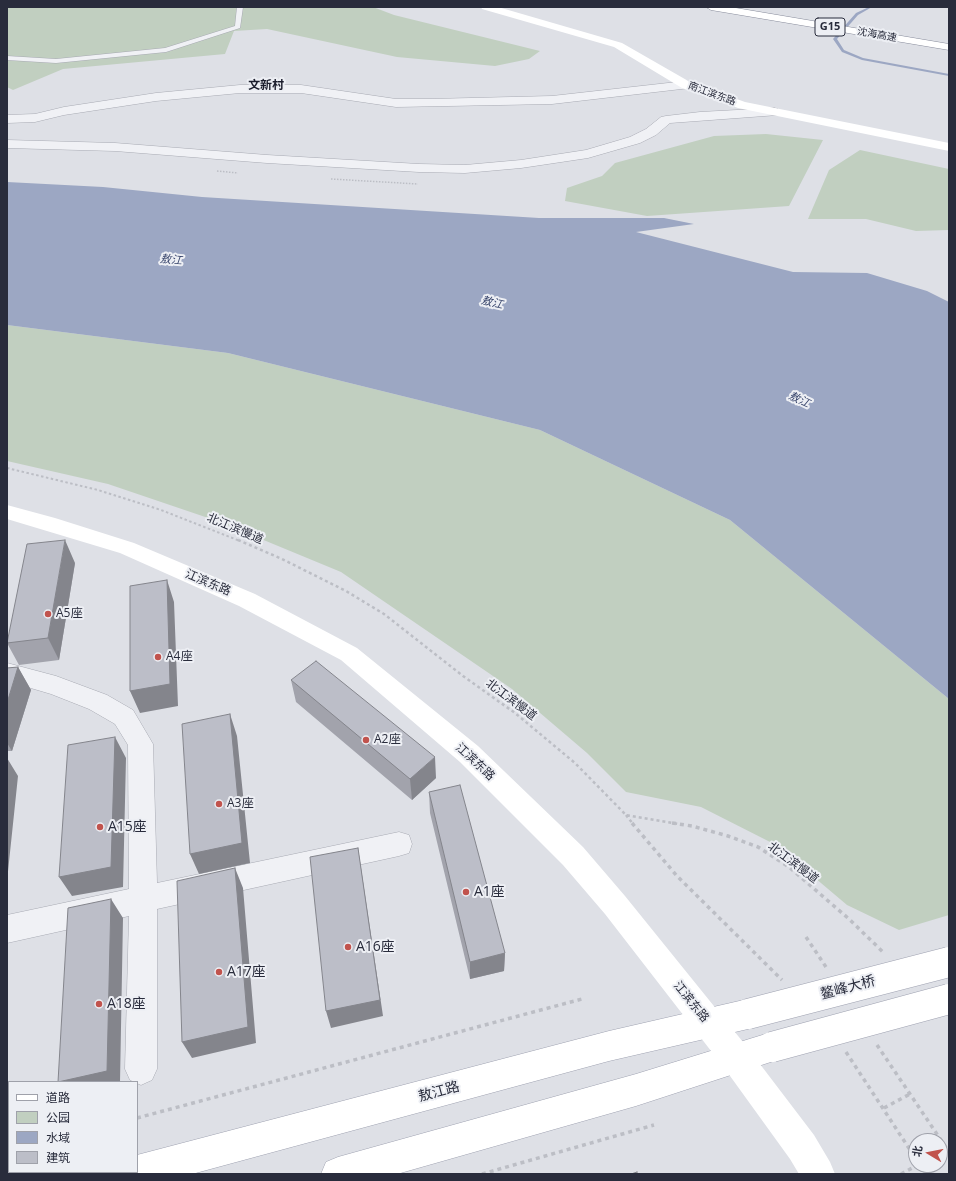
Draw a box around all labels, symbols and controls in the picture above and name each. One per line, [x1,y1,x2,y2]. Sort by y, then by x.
road number: G15 [815,18,845,36]
street label: 沈海高速 [856,26,898,44]
district label: 文新村 [248,79,284,93]
street label: 南江滨东路 [686,80,738,108]
water label: 敖江 [159,252,183,268]
water label: 敖江 [480,294,504,312]
water label: 敖江 [786,389,812,411]
street label: 北江滨慢道 [205,511,265,547]
street label: 江滨东路 [183,567,233,599]
place label: A5座 [56,607,82,621]
marker: A5座 [43,609,53,619]
place label: A4座 [166,650,192,664]
marker: A4座 [153,652,163,662]
street label: 北江滨慢道 [483,676,539,724]
place label: A2座 [374,733,400,747]
marker: A2座 [361,735,371,745]
street label: 江滨东路 [453,740,497,784]
place label: A3座 [227,797,253,811]
marker: A3座 [214,799,224,809]
place label: A15座 [108,819,147,835]
marker: A15座 [95,822,105,832]
street label: 北江滨慢道 [765,839,821,887]
place label: A1座 [474,884,505,900]
marker: A1座 [461,887,471,897]
place label: A16座 [356,939,395,955]
marker: A16座 [343,942,353,952]
place label: A17座 [227,964,266,980]
marker: A17座 [214,967,224,977]
street label: 鳌峰大桥 [819,973,877,1003]
street label: 江滨东路 [670,979,712,1025]
place label: A18座 [107,996,146,1012]
marker: A18座 [94,999,104,1009]
street label: 敖江路 [417,1078,461,1106]
legend [8,1081,138,1173]
text: 道路 [46,1089,70,1106]
text: 公园 [46,1109,70,1126]
text: 水域 [46,1129,70,1146]
north arrow [908,1133,948,1173]
text: 北 [908,1144,925,1158]
text: 建筑 [46,1149,70,1166]

